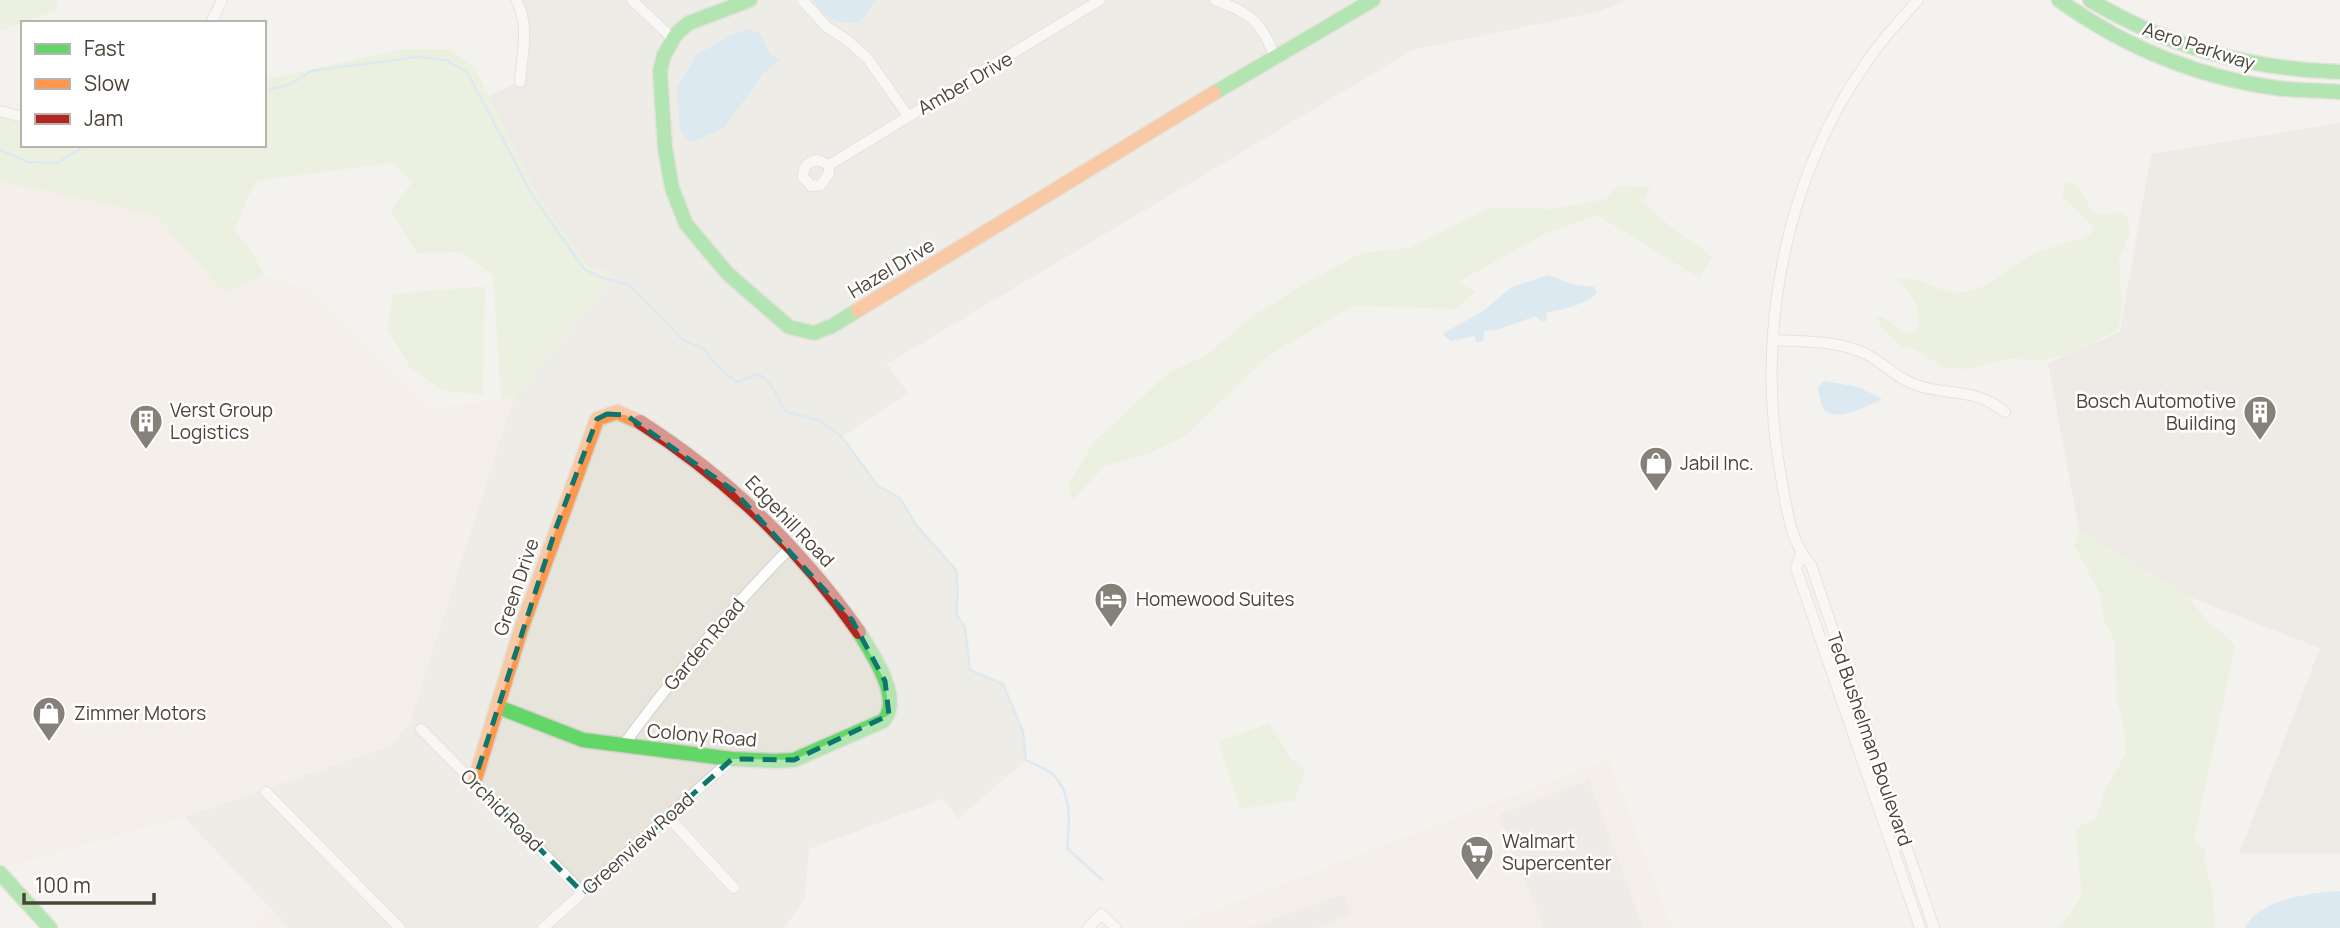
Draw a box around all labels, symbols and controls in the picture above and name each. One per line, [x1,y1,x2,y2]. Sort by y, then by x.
street label: Aero Parkway [2139,16,2259,76]
legend [21,21,266,147]
text: Fast [84,34,125,62]
street label: Amber Drive [913,45,1017,121]
text: Slow [84,69,130,97]
text: Jam [84,104,123,132]
street label: Hazel Drive [843,232,939,304]
place label: Bosch Automotive Building [2076,388,2236,436]
building icon: Bosch Automotive Building [2241,393,2279,442]
place label: Verst Group Logistics [170,397,273,445]
building icon: Verst Group Logistics [127,402,165,451]
shop icon: Jabil Inc. [1637,444,1675,493]
place label: Jabil Inc. [1680,450,1754,476]
street label: Edgehill Road [740,470,840,572]
street label: Green Drive [487,535,545,639]
hotel icon: Homewood Suites [1092,580,1130,629]
place label: Homewood Suites [1136,586,1295,612]
street label: Garden Road [658,592,750,696]
street label: Ted Bushelman Boulevard [1821,629,1919,849]
shop icon: Zimmer Motors [30,694,68,743]
place label: Zimmer Motors [74,700,206,726]
street label: Colony Road [646,717,758,753]
street label: Orchid Road [455,763,549,857]
street label: Greenview Road [577,786,699,900]
place label: Walmart Supercenter [1502,828,1612,876]
supermarket icon: Walmart Supercenter [1458,833,1496,882]
scale bar [24,862,154,906]
text: 100 m [35,871,91,899]

